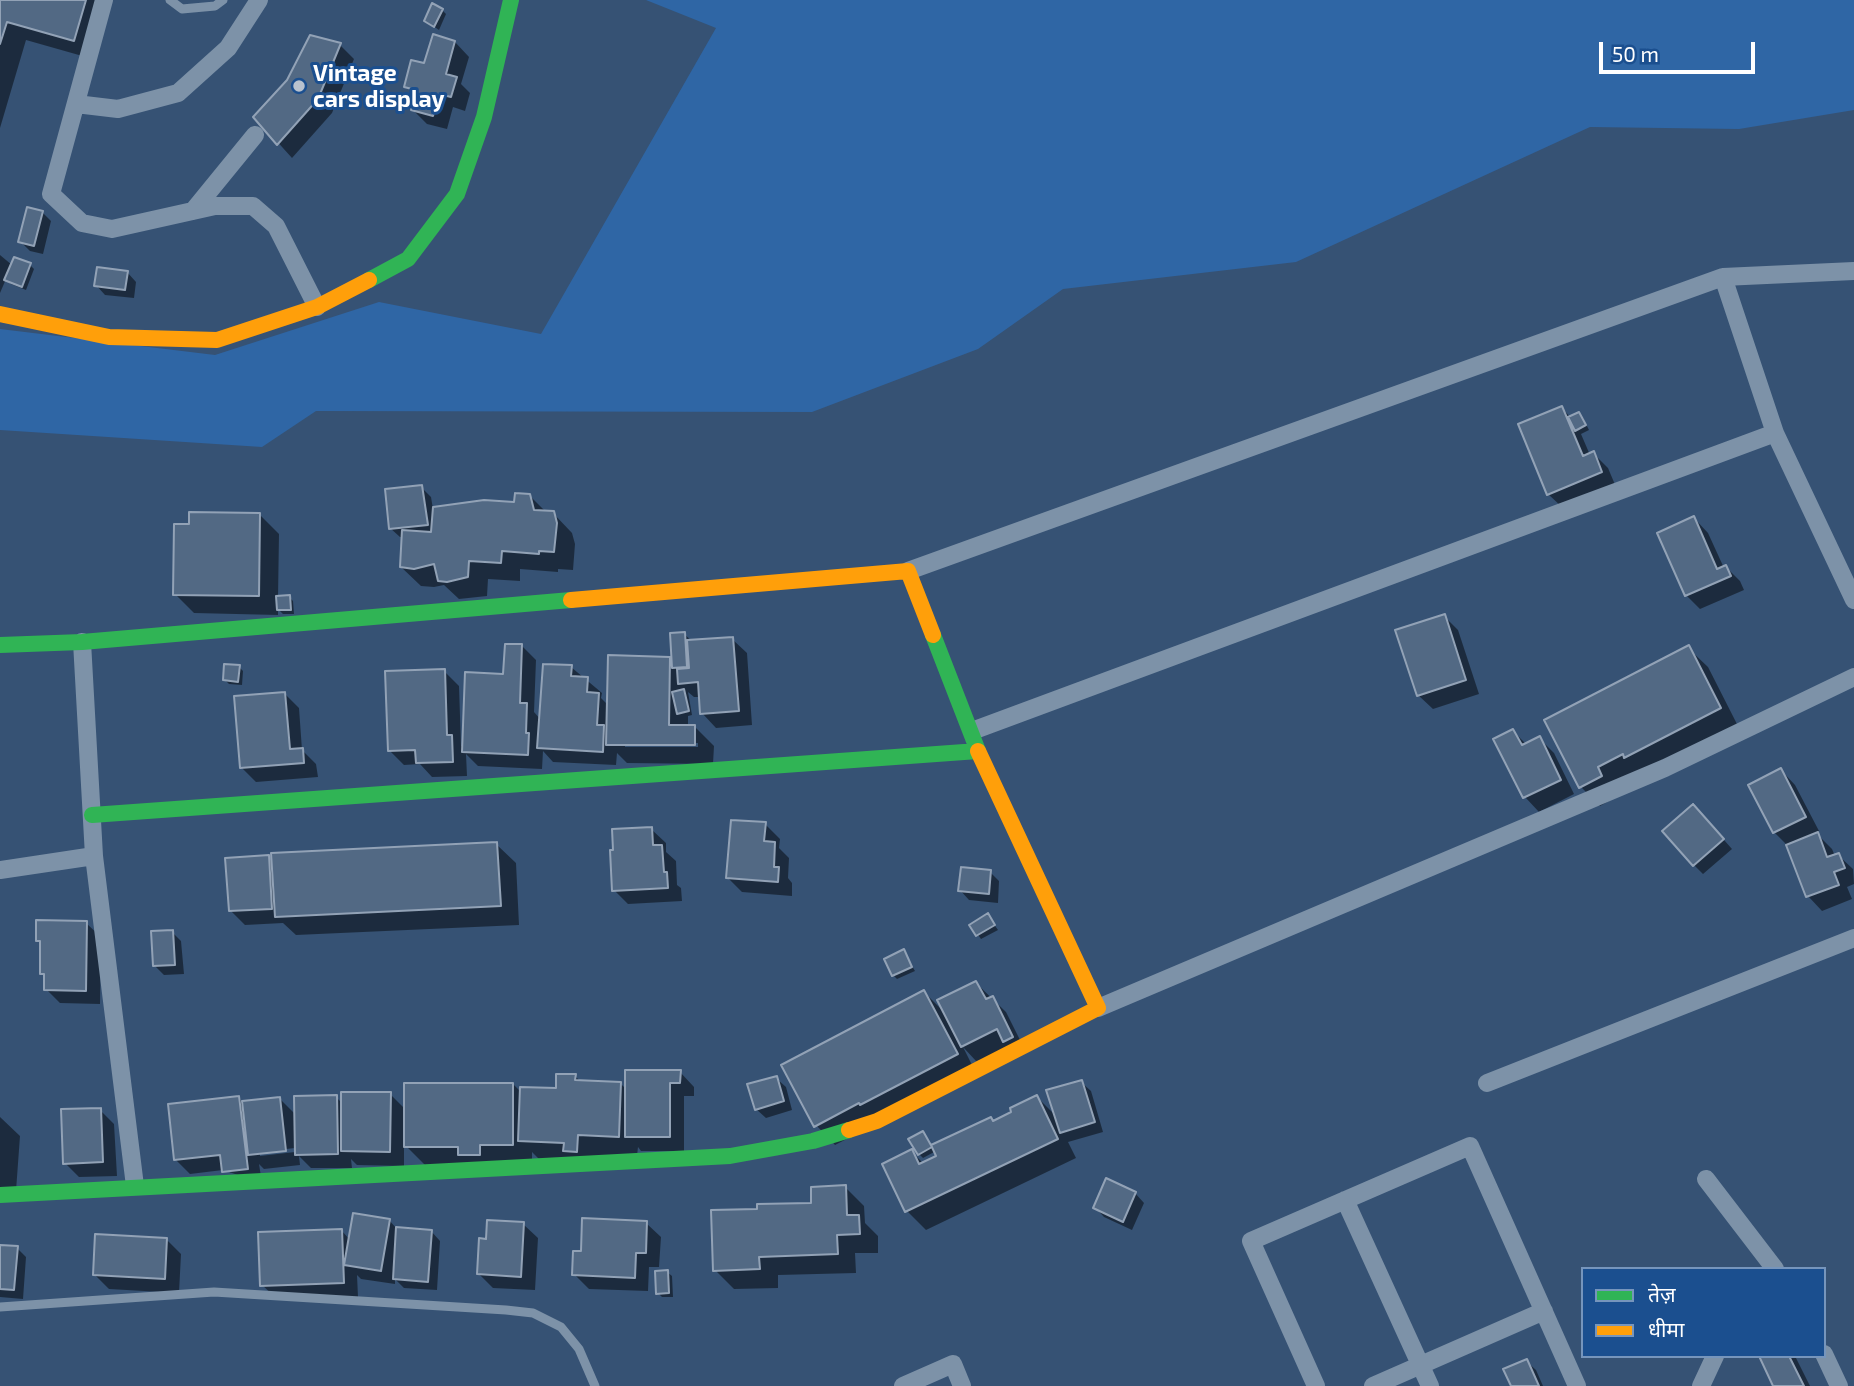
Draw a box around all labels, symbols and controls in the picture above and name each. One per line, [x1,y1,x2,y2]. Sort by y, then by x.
scale bar [1602,28,1758,72]
text: 50 m [1612,41,1659,66]
place label: Vintage cars display [313,59,444,113]
marker: Vintage cars display [291,78,307,94]
legend [1581,1267,1826,1358]
text: तेज़ [1648,1281,1676,1306]
text: धीमा [1648,1316,1684,1341]

